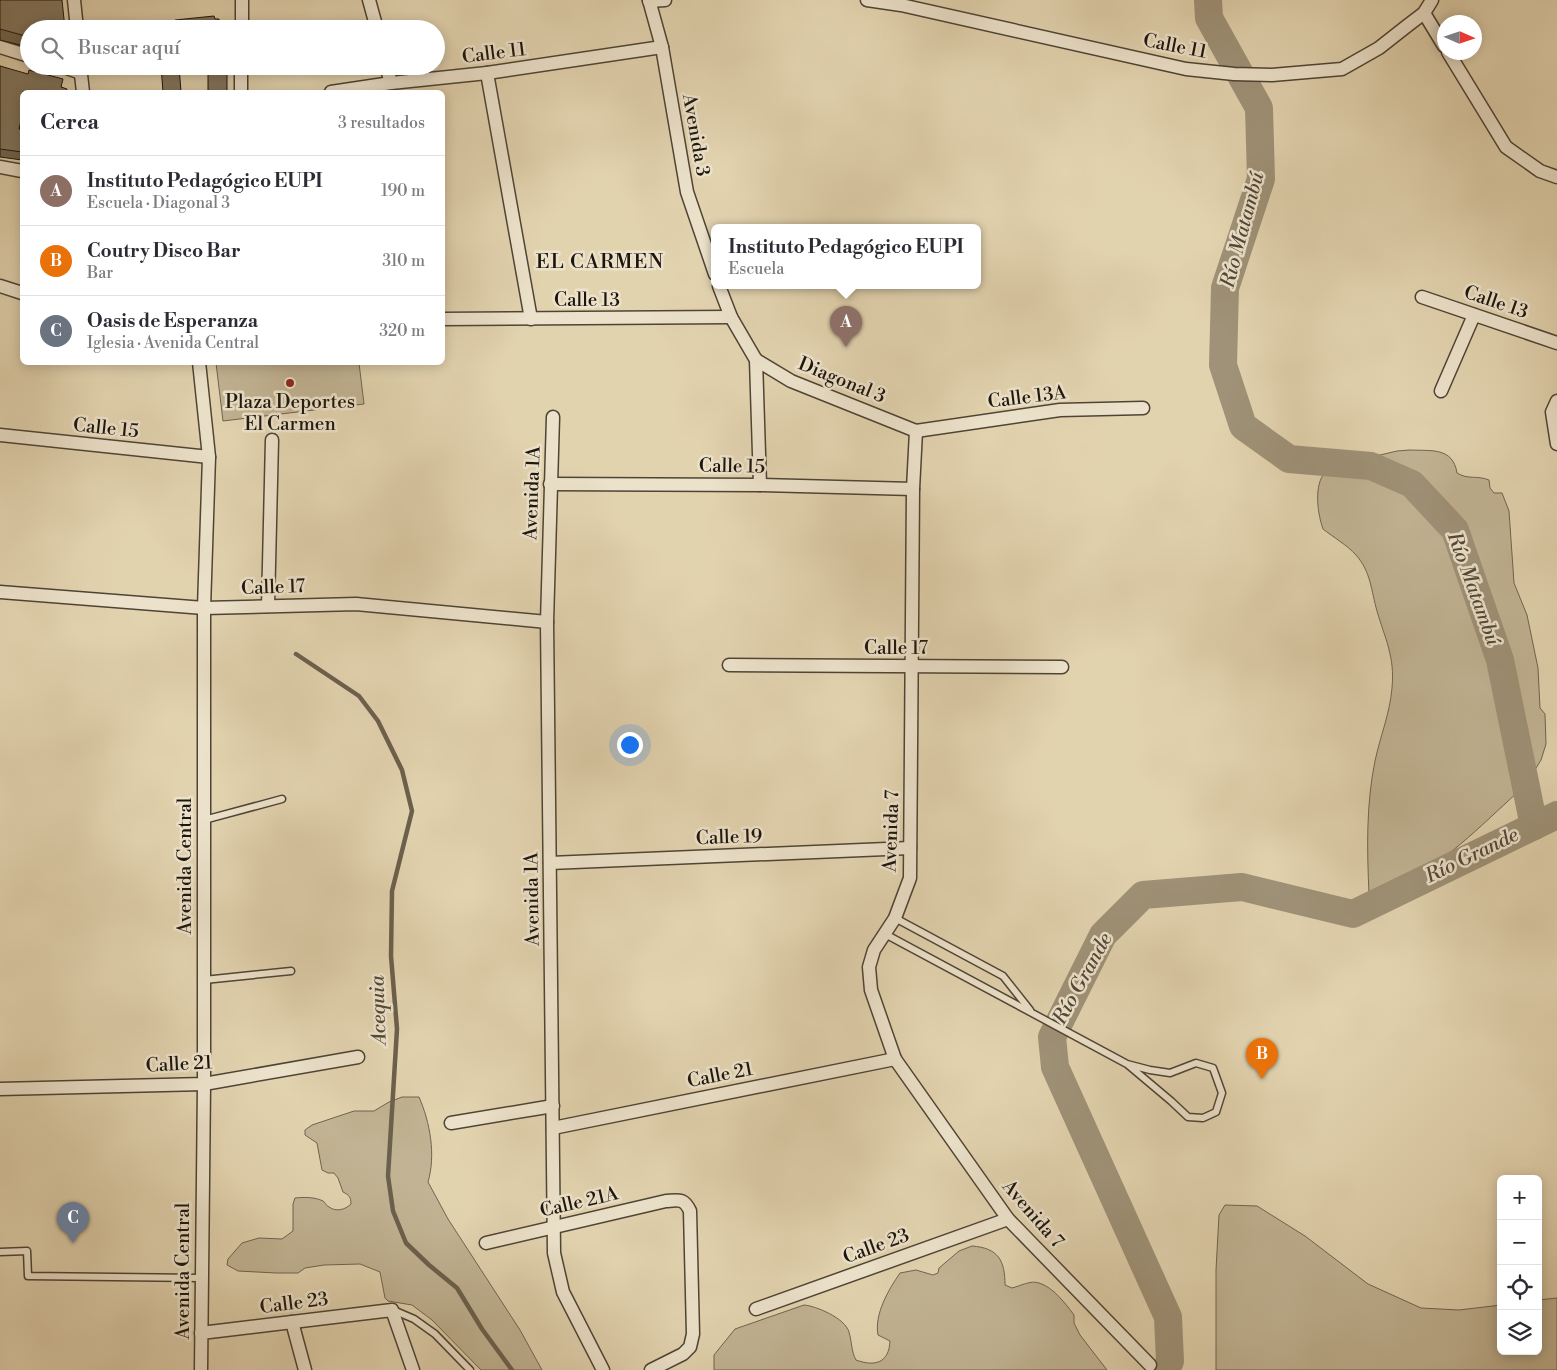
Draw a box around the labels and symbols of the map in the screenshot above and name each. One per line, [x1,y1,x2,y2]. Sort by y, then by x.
north arrow [1437,15,1482,60]
street label: Calle 11 [1141,28,1209,64]
street label: Calle 11 [461,37,527,69]
street label: Avenida 3 [677,91,715,178]
water label: Río Matambú [1215,169,1271,292]
district label: EL CARMEN [536,250,664,275]
street label: Calle 13 [1461,280,1531,324]
street label: Calle 13 [554,288,620,312]
pin: A [830,306,862,347]
street label: Diagonal 3 [795,352,889,408]
marker: Plaza Deportes El Carmen [284,377,296,389]
street label: Calle 13A [986,380,1069,414]
place label: Plaza Deportes El Carmen [225,390,355,436]
street label: Calle 15 [72,413,140,443]
street label: Avenida 1A [518,445,546,541]
street label: Calle 15 [699,453,765,479]
water label: Río Matambú [1441,528,1505,650]
street label: Calle 17 [240,574,306,600]
street label: Calle 17 [864,636,929,660]
your location [617,732,643,758]
street label: Avenida 7 [878,789,904,874]
street label: Avenida Central [173,797,197,935]
water label: Río Grande [1420,822,1523,890]
street label: Calle 19 [695,824,763,850]
street label: Avenida 1A [519,851,545,947]
water label: Río Grande [1047,928,1119,1030]
water label: Acequia [365,974,393,1047]
pin: B [1246,1038,1278,1079]
street label: Calle 21 [145,1050,213,1078]
street label: Calle 21 [685,1057,755,1093]
street label: Avenida 7 [996,1174,1069,1253]
street label: Calle 21A [537,1181,621,1223]
pin: C [57,1202,89,1243]
street label: Avenida Central [171,1202,195,1340]
street label: Calle 23 [840,1223,912,1269]
street label: Calle 23 [258,1287,330,1319]

